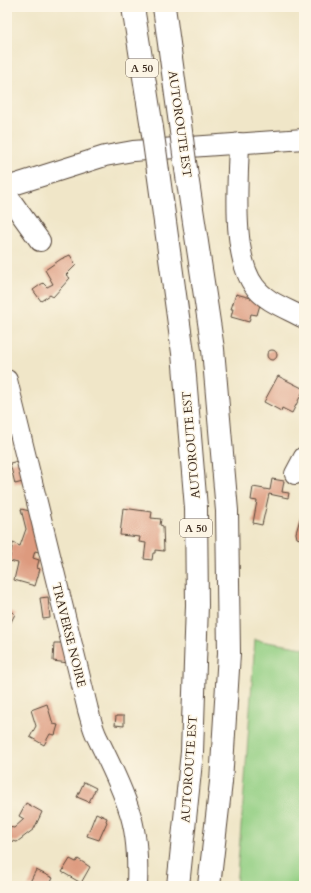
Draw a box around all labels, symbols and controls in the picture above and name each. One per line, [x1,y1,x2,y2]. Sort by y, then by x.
road number: A 50 [126,59,158,77]
street label: AUTOROUTE EST [165,70,195,179]
street label: AUTOROUTE EST [178,390,204,499]
road number: A 50 [180,519,212,537]
street label: TRAVERSE NOIRE [48,581,90,689]
street label: AUTOROUTE EST [177,715,201,823]

